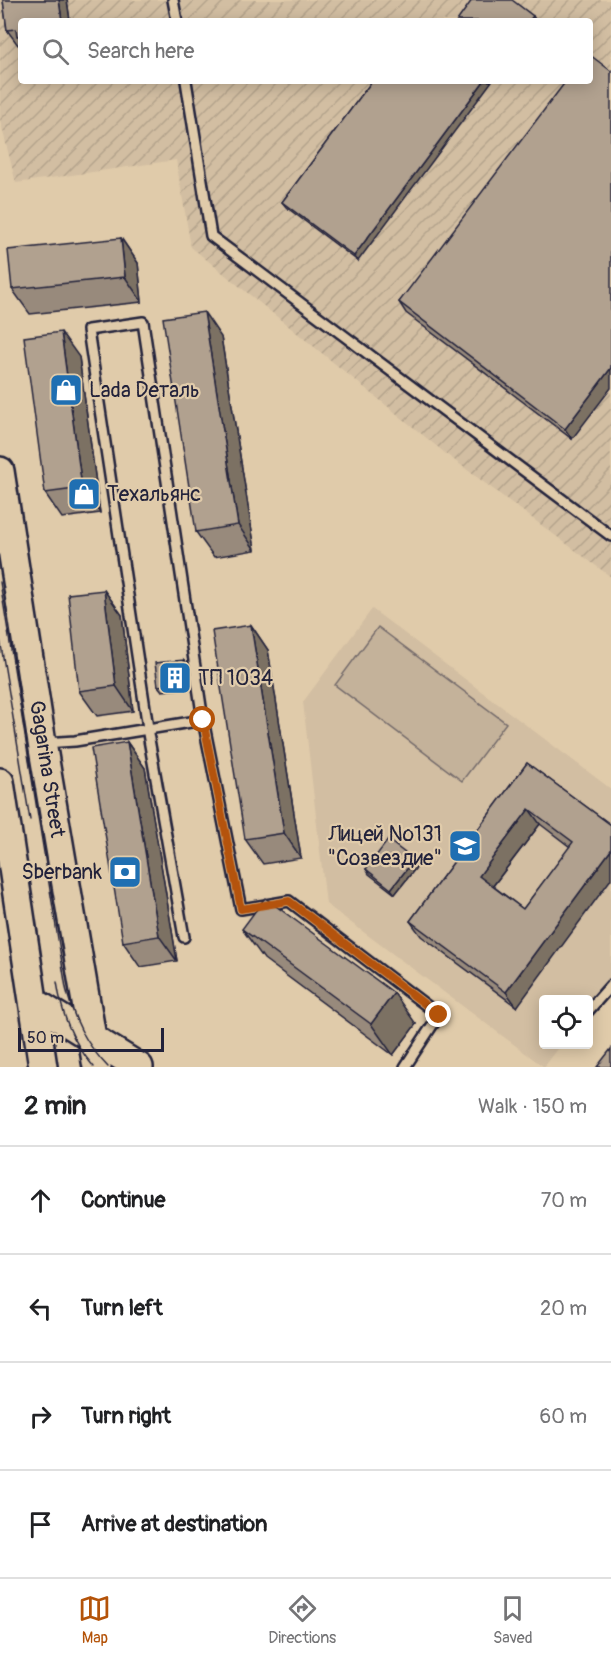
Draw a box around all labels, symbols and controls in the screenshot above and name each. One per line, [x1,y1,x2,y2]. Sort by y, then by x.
search box [18,18,593,84]
icon: search [39,35,72,68]
text: Search here [87,37,194,65]
shop icon: Lada Dеталь [48,372,84,408]
place label: Lada Dеталь [89,377,200,404]
shop icon: Техальянс [66,476,102,512]
place label: Техальянс [107,481,201,508]
building icon: ТП 1034 [157,660,193,696]
place label: ТП 1034 [198,665,273,692]
street label: Gagarina Street [23,699,71,840]
route start [189,706,215,732]
place label: Лицей №131 "Созвездие" [327,821,442,872]
school or university icon: Лицей №131 "Созвездие" [447,828,483,864]
bank icon: Sberbank [107,854,143,890]
place label: Sberbank [22,859,102,886]
map controls [539,995,593,1049]
button: locate [539,995,593,1049]
route end [425,1001,451,1027]
scale bar [18,1025,164,1052]
text: 50 m [27,1028,64,1048]
text: 2 min [24,1090,86,1122]
text: Walk · 150 m [478,1094,587,1119]
icon: ahead [24,1184,57,1217]
text: Continue [81,1186,165,1214]
text: 70 m [541,1188,587,1213]
icon: left [24,1292,57,1325]
text: Turn left [81,1294,163,1322]
text: 20 m [540,1296,587,1321]
icon: right [24,1400,57,1433]
text: Turn right [81,1402,171,1430]
text: 60 m [540,1404,587,1429]
icon: arrive [24,1508,57,1541]
text: Arrive at destination [81,1510,267,1538]
tab: Map [78,1592,111,1648]
tab: Directions [268,1592,336,1648]
tab: Saved [493,1592,533,1648]

